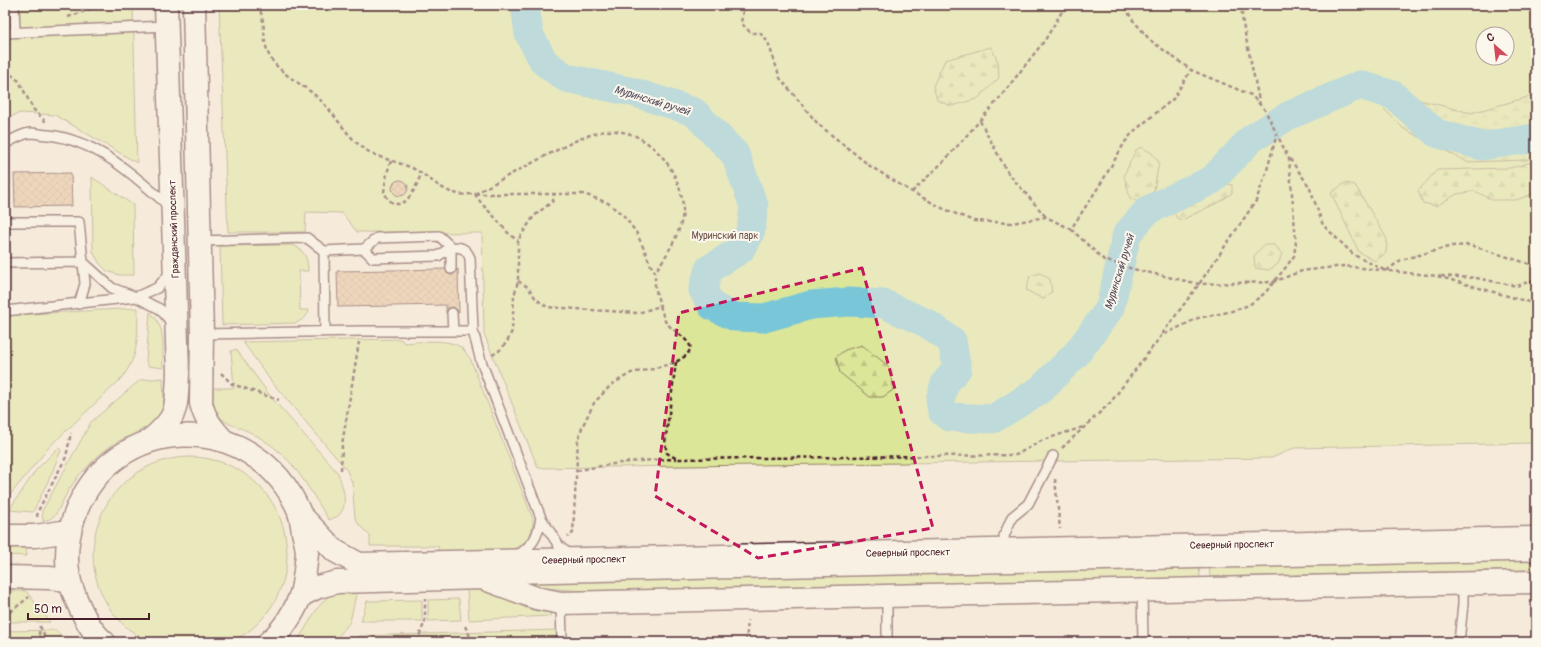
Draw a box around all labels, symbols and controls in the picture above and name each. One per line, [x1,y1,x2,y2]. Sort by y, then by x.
north arrow [1475,26,1515,66]
text: С [1484,30,1497,45]
water label: Муринский ручей [613,83,693,119]
street label: Гражданский проспект [166,180,182,278]
park label: Муринский парк [692,230,758,242]
water label: Муринский ручей [1102,231,1138,311]
street label: Северный проспект [1190,538,1274,552]
street label: Северный проспект [866,546,950,560]
street label: Северный проспект [542,553,626,567]
scale bar [28,595,149,621]
text: 50 m [34,602,62,617]

